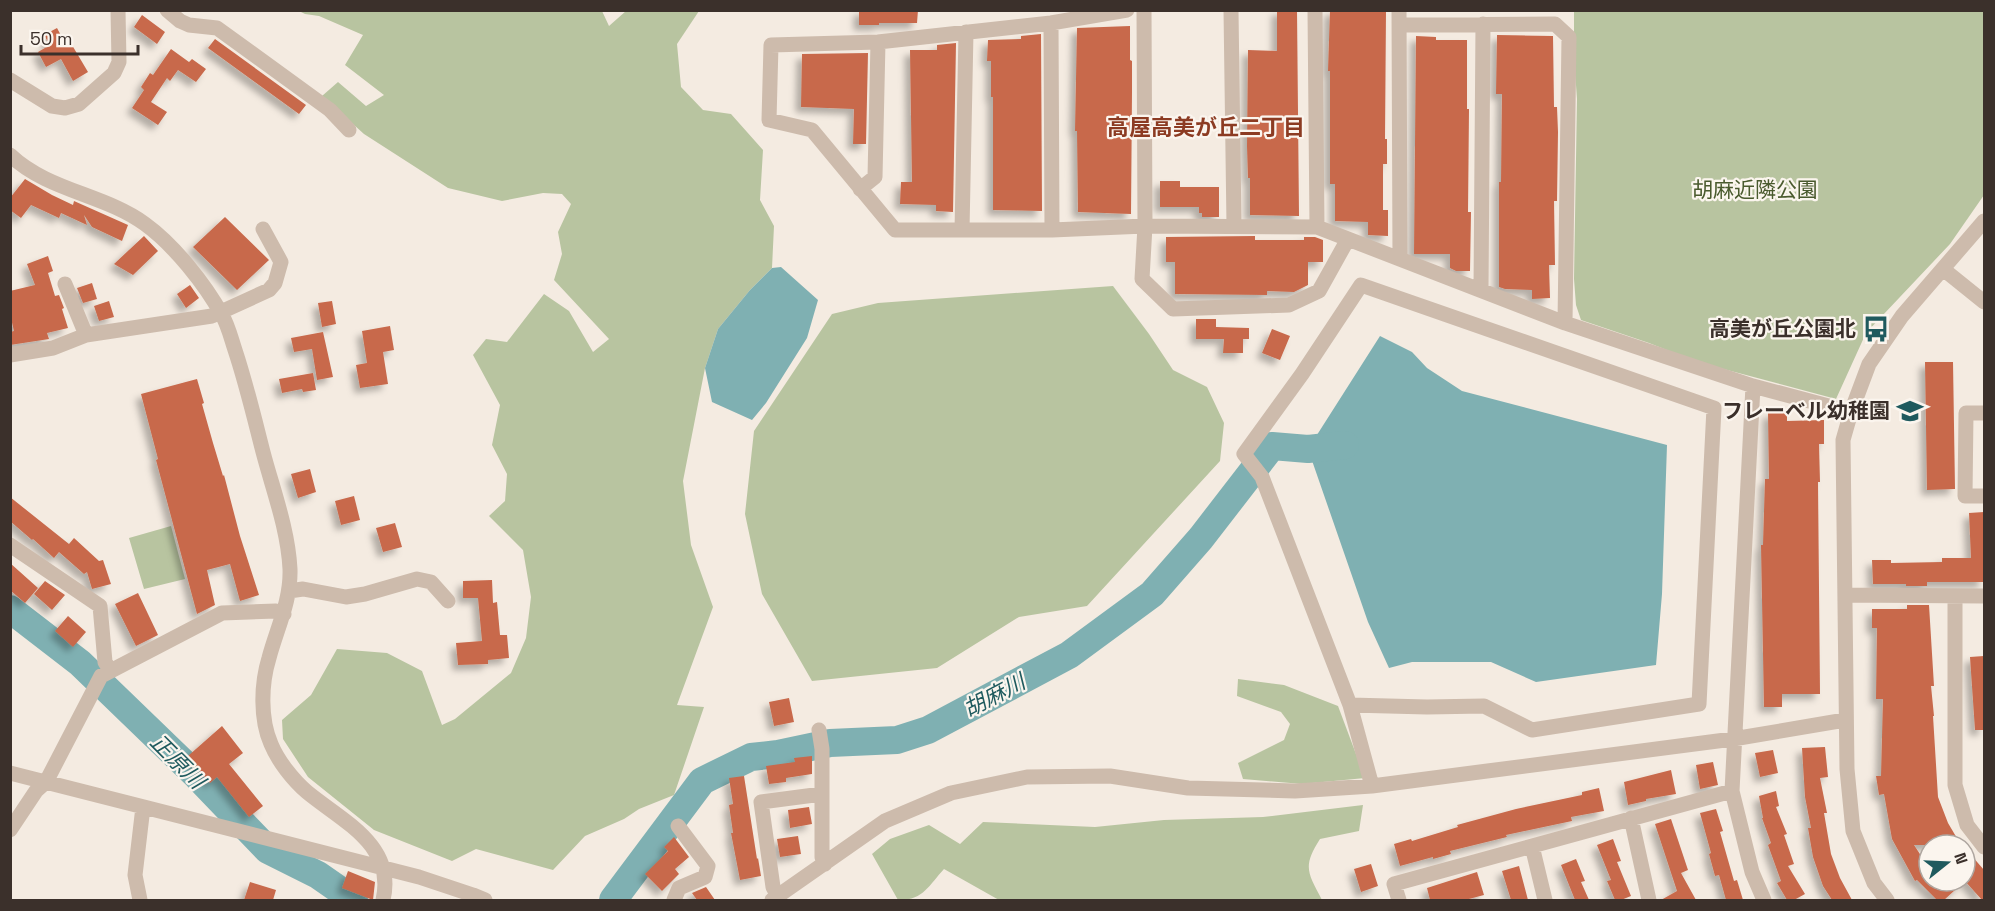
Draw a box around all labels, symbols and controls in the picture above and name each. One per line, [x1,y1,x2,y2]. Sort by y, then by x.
scale bar [21,18,138,56]
text: 50 m [30,27,72,50]
district label: 高屋高美が丘二丁目 [1107,113,1305,141]
park label: 胡麻近隣公園 [1692,176,1818,203]
bus stop icon: 高美が丘公園北 [1861,314,1891,344]
place label: 高美が丘公園北 [1709,315,1856,342]
school or university icon: フレーベル幼稚園 [1895,396,1925,426]
place label: フレーベル幼稚園 [1722,397,1890,424]
water label: 胡麻川 [958,666,1031,723]
water label: 正原川 [145,728,213,796]
north arrow [1917,833,1977,893]
text: N [1949,850,1972,867]

